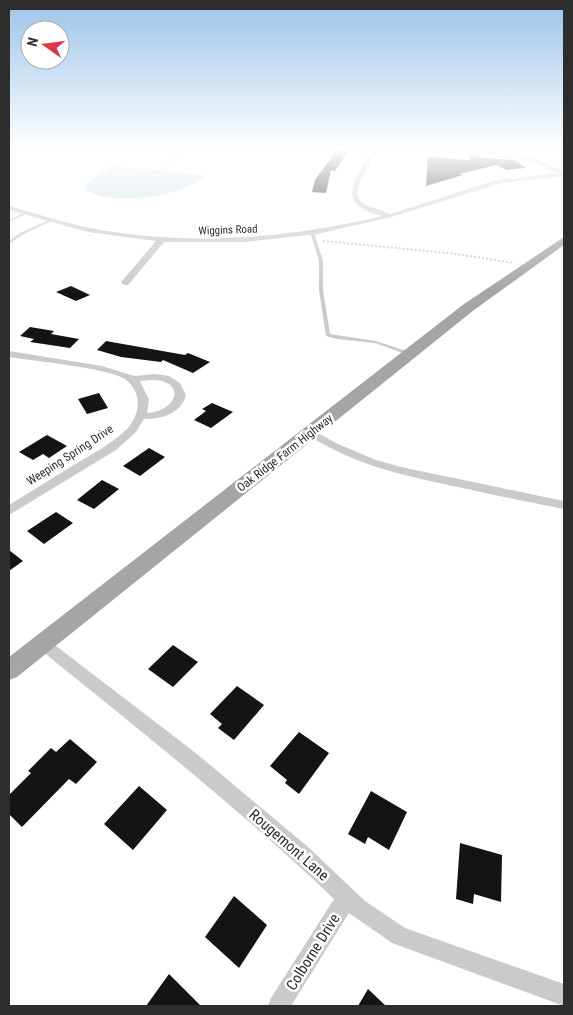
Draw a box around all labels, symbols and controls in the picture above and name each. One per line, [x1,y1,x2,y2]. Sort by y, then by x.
north arrow [20,20,70,70]
text: N [24,36,41,48]
street label: Wiggins Road [198,222,258,238]
street label: Oak Ridge Farm Highway [234,411,336,495]
street label: Weeping Spring Drive [24,422,116,488]
street label: Rougemont Lane [245,805,333,885]
street label: Colborne Drive [282,910,344,994]

